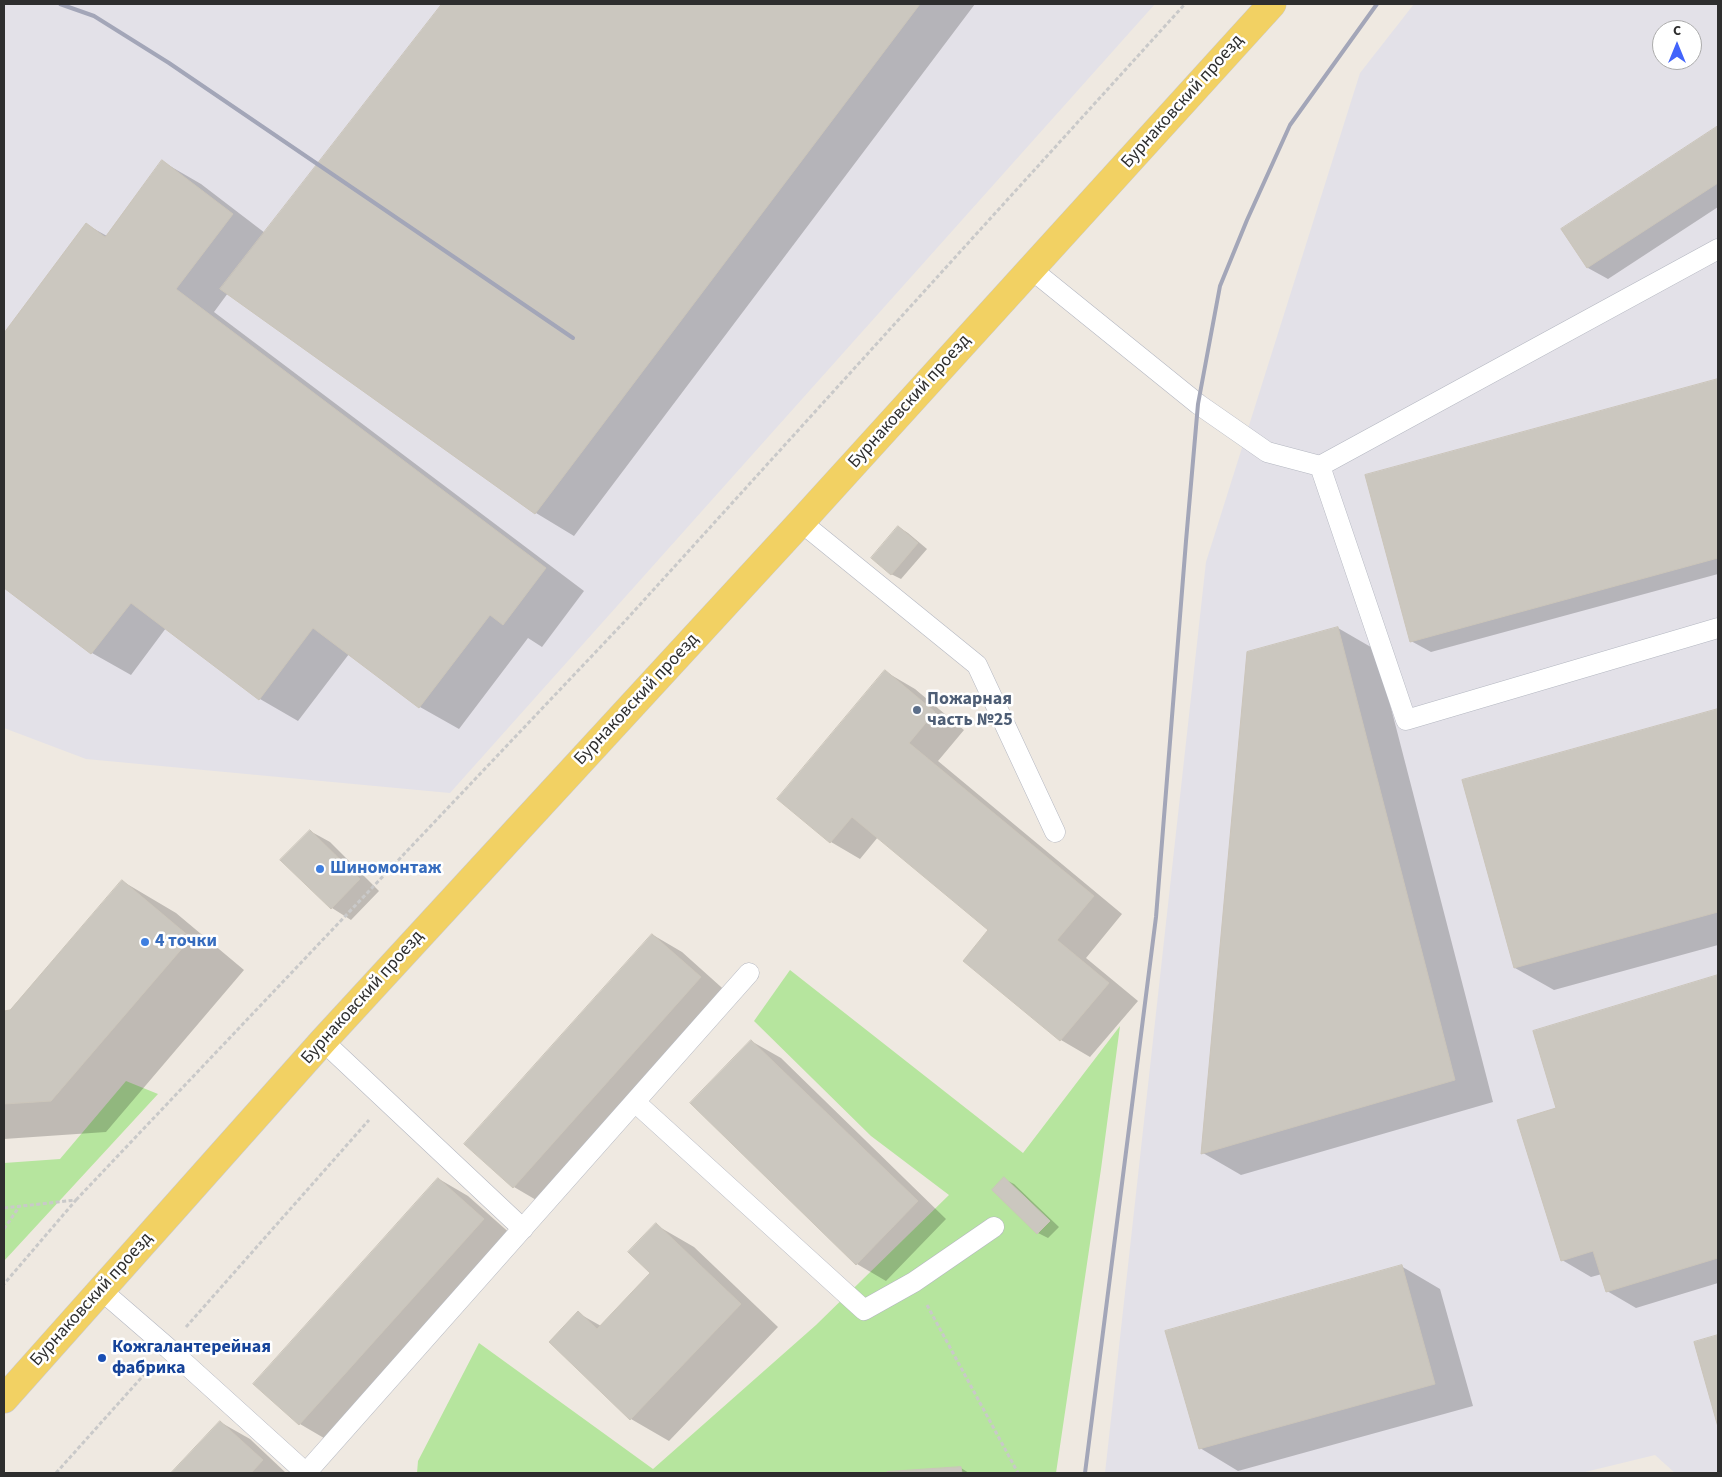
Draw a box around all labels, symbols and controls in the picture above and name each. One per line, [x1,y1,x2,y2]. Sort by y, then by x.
north arrow [1652,20,1702,70]
text: С [1673,21,1681,41]
street label: Бурнаковский проезд [1117,31,1249,173]
street label: Бурнаковский проезд [844,331,976,473]
street label: Бурнаковский проезд [570,629,704,771]
place label: Пожарная часть №25 [927,689,1013,732]
marker: Пожарная часть №25 [911,704,923,716]
place label: Шиномонтаж [330,858,441,880]
marker: Шиномонтаж [314,863,326,875]
street label: Бурнаковский проезд [297,927,429,1069]
place label: 4 точки [155,931,217,953]
marker: 4 точки [139,936,151,948]
street label: Бурнаковский проезд [26,1229,158,1371]
place label: Кожгалантерейная фабрика [112,1337,271,1380]
marker: Кожгалантерейная фабрика [96,1352,108,1364]

